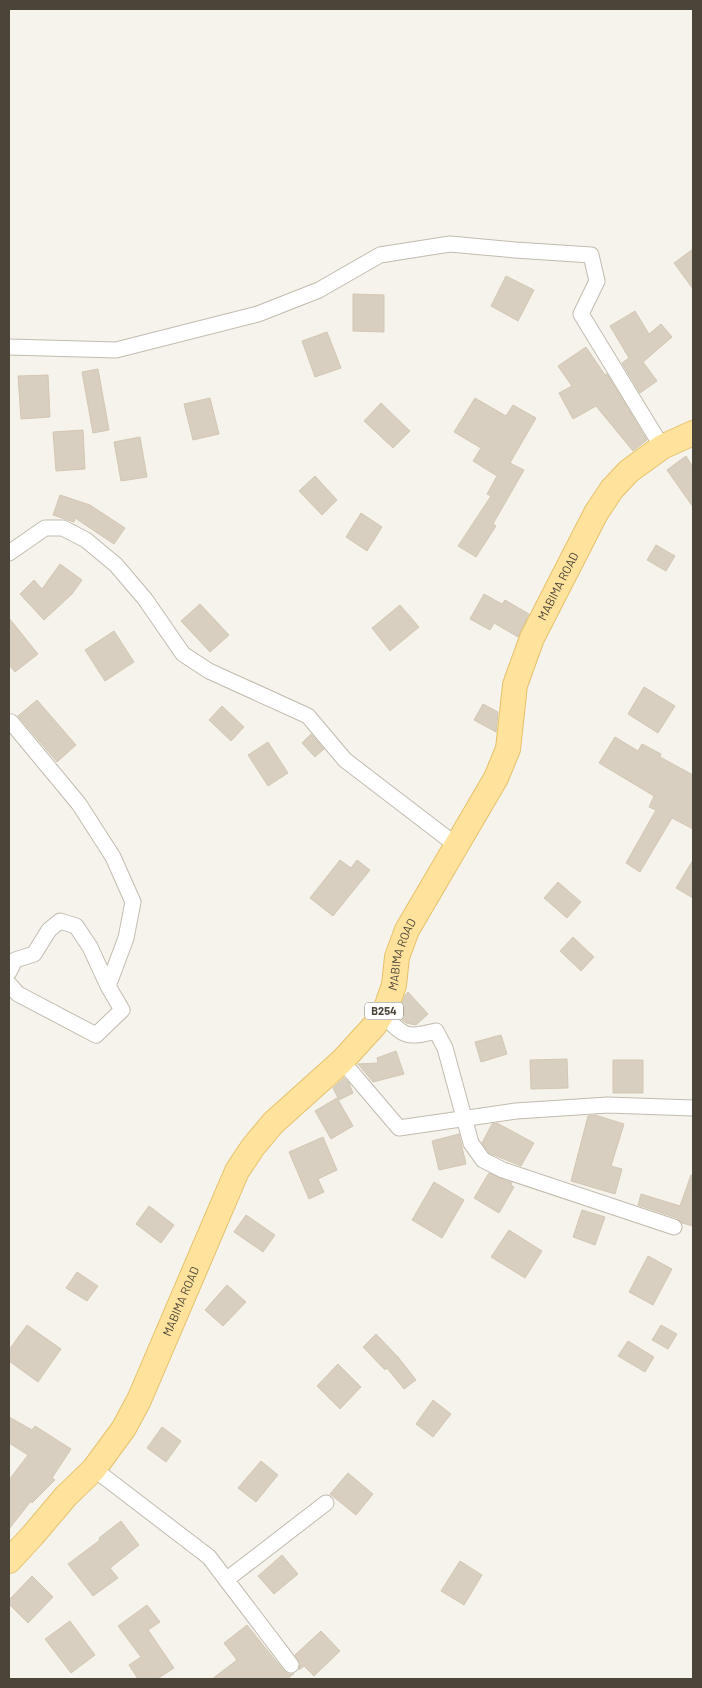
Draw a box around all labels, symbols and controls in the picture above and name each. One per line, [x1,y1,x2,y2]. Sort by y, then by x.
street label: MABIMA ROAD [534,550,581,622]
street label: MABIMA ROAD [385,916,418,992]
road number: B254 [365,1002,403,1019]
street label: MABIMA ROAD [159,1264,201,1338]

